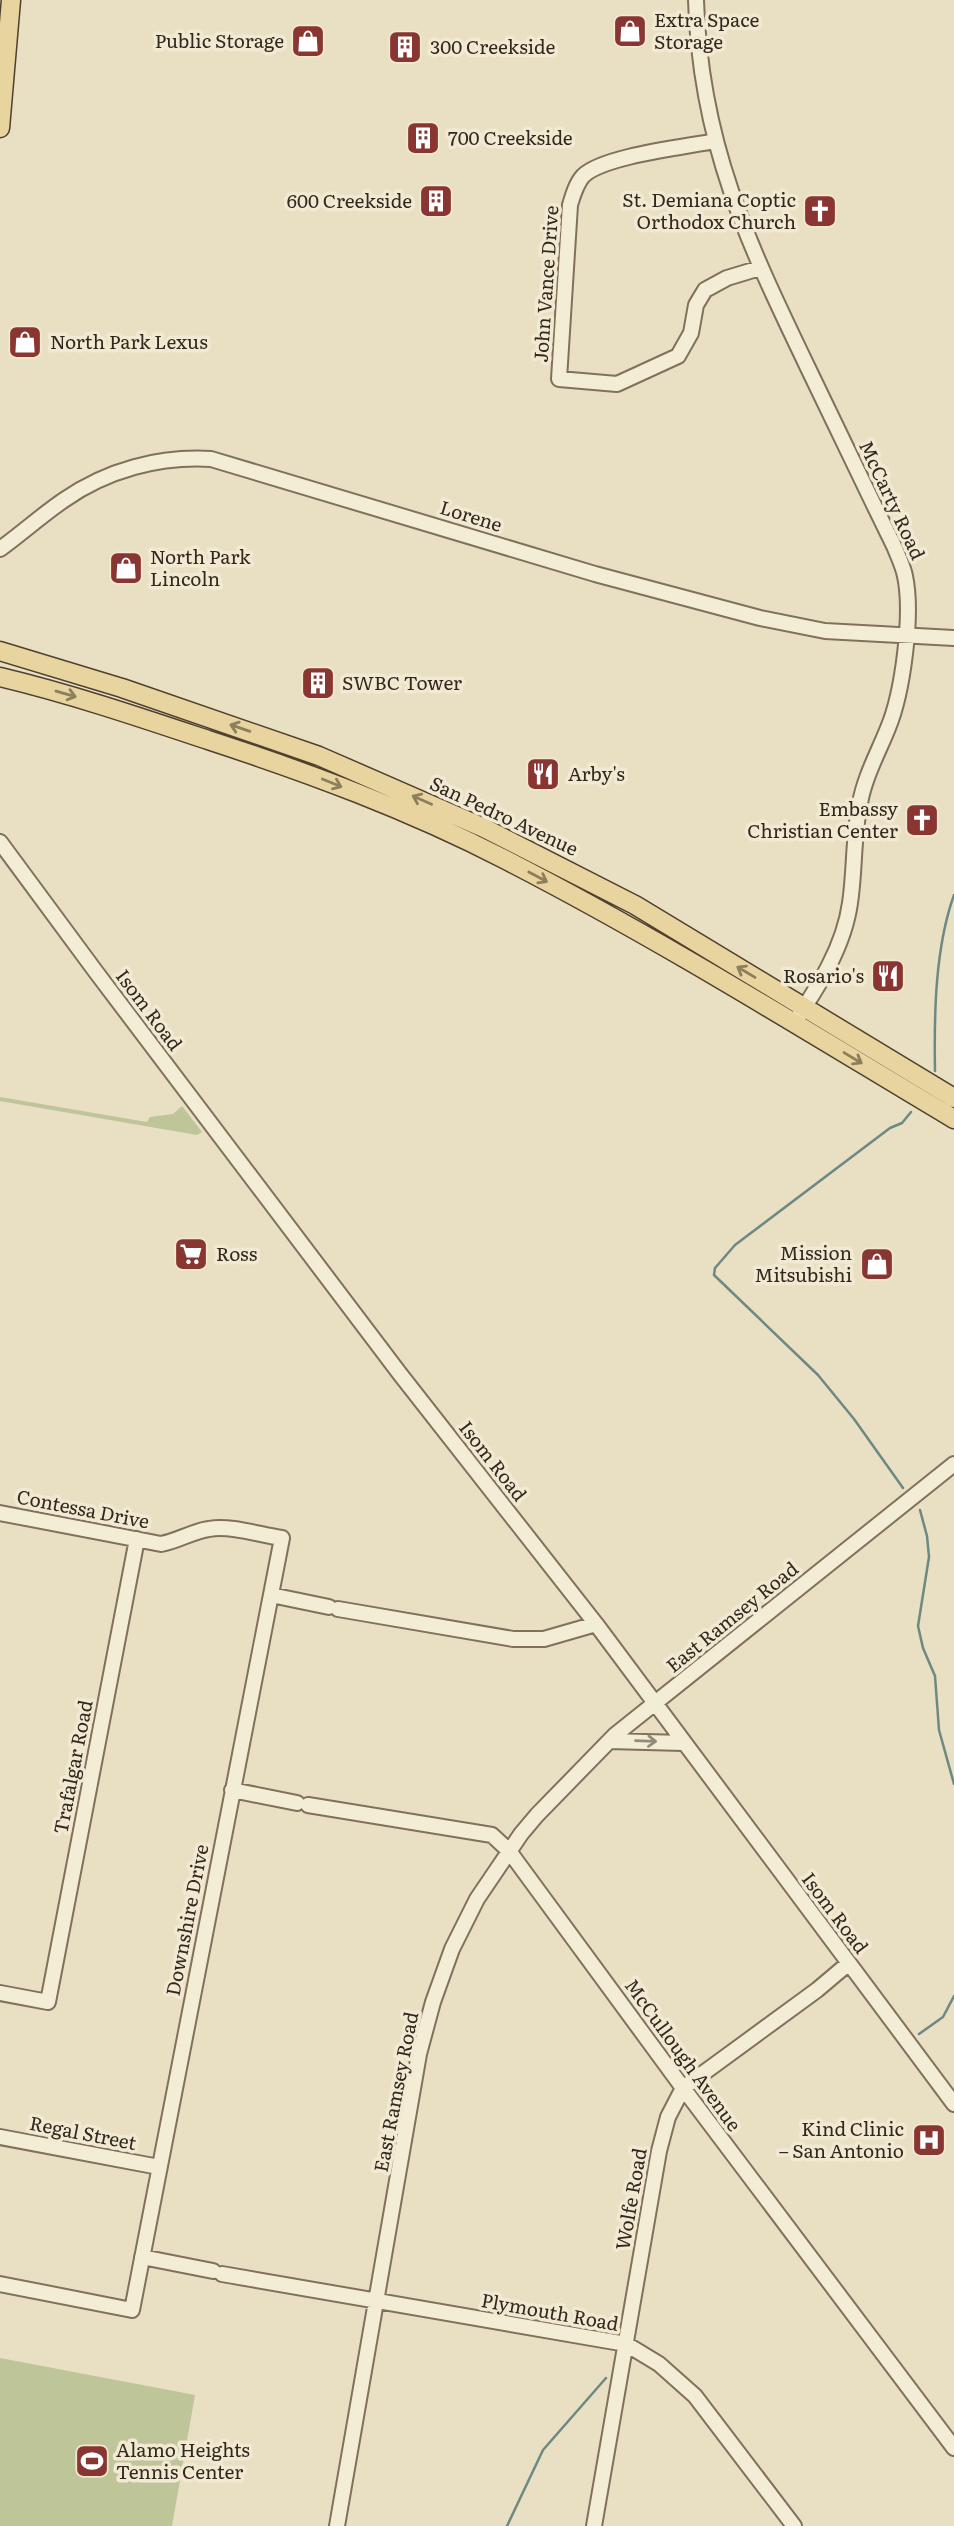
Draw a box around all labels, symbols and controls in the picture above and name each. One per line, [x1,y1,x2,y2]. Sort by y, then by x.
place label: Extra Space Storage [654,5,760,55]
shop icon: Extra Space Storage [611,12,649,50]
shop icon: Public Storage [289,22,327,60]
place label: Public Storage [155,26,284,54]
building icon: 300 Creekside [386,28,424,66]
place label: 300 Creekside [430,32,556,60]
building icon: 700 Creekside [404,119,442,157]
place label: 700 Creekside [448,123,573,151]
building icon: 600 Creekside [417,182,455,220]
place label: St. Demiana Coptic Orthodox Church [622,185,796,235]
place label: 600 Creekside [287,186,412,214]
church icon: St. Demiana Coptic Orthodox Church [801,192,839,230]
street label: John Vance Drive [526,204,564,364]
shop icon: North Park Lexus [6,323,44,361]
place label: North Park Lexus [50,327,208,355]
street label: McCarty Road [853,435,933,564]
street label: Lorene [437,492,506,538]
place label: North Park Lincoln [150,542,251,592]
shop icon: North Park Lincoln [107,549,145,587]
building icon: SWBC Tower [299,664,337,702]
place label: SWBC Tower [342,668,462,696]
one-way arrow [55,688,77,701]
one-way arrow [230,721,252,733]
restaurant icon: Arby's [524,755,562,793]
place label: Arby's [568,759,625,787]
street label: San Pedro Avenue [426,768,583,862]
one-way arrow [321,777,342,790]
one-way arrow [412,793,433,806]
place label: Embassy Christian Center [747,794,898,844]
church icon: Embassy Christian Center [903,801,941,839]
one-way arrow [527,870,547,884]
restaurant icon: Rosario's [869,957,907,995]
place label: Rosario's [783,961,864,989]
street label: Isom Road [110,963,190,1056]
one-way arrow [737,965,757,979]
one-way arrow [842,1051,862,1065]
supermarket icon: Ross [172,1235,210,1273]
place label: Mission Mitsubishi [755,1238,852,1288]
place label: Ross [216,1239,258,1267]
shop icon: Mission Mitsubishi [858,1245,896,1283]
street label: Isom Road [453,1414,534,1507]
street label: Contessa Drive [14,1481,152,1535]
street label: East Ramsey Road [659,1554,804,1678]
street label: Trafalgar Road [45,1697,99,1836]
one-way arrow [634,1735,657,1748]
street label: Downshire Drive [158,1841,214,1998]
street label: Isom Road [796,1866,876,1959]
street label: McCullough Avenue [619,1972,749,2137]
street label: East Ramsey Road [366,2009,424,2174]
street label: Regal Street [27,2108,139,2156]
place label: Kind Clinic – San Antonio [779,2114,904,2164]
hospital icon: Kind Clinic – San Antonio [910,2121,948,2159]
street label: Wolfe Road [607,2145,653,2252]
street label: Plymouth Road [479,2285,621,2337]
place label: Alamo Heights Tennis Center [116,2435,250,2485]
sports icon: Alamo Heights Tennis Center [73,2442,111,2480]

